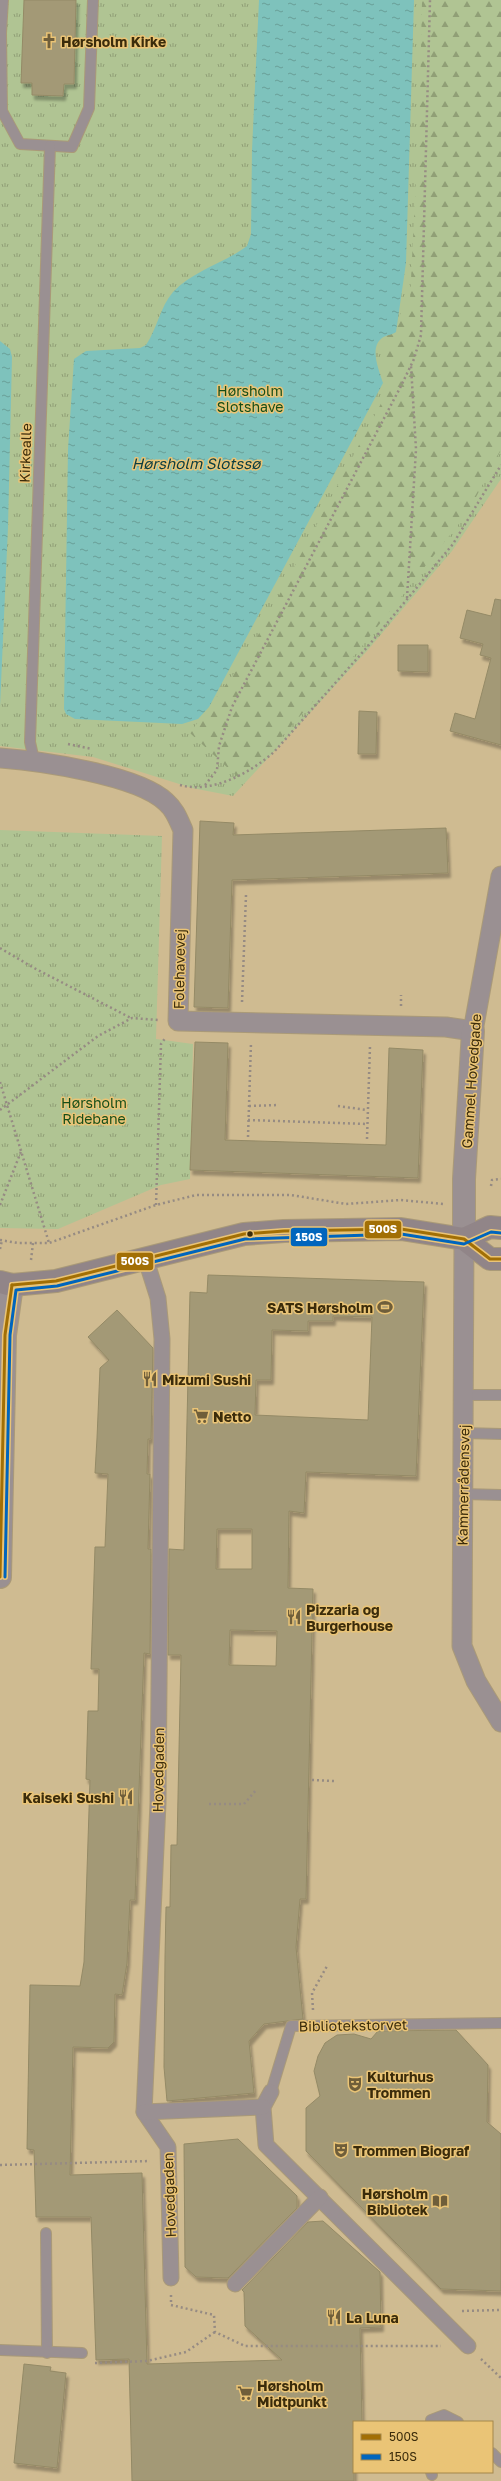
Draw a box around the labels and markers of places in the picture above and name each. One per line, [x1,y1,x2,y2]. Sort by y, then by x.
church icon: Hørsholm Kirke [40,32,58,50]
place label: Hørsholm Kirke [61,33,166,50]
unlabelled marker [245,1229,255,1239]
sports icon: SATS Hørsholm [376,1298,394,1316]
place label: SATS Hørsholm [267,1299,373,1316]
restaurant icon: Mizumi Sushi [141,1370,159,1388]
place label: Mizumi Sushi [162,1371,251,1388]
supermarket icon: Netto [192,1407,210,1425]
place label: Netto [213,1408,251,1425]
place label: Pizzaria og Burgerhouse [306,1601,393,1634]
restaurant icon: Pizzaria og Burgerhouse [285,1608,303,1626]
restaurant icon: Kaiseki Sushi [117,1788,135,1806]
place label: Kaiseki Sushi [23,1789,114,1806]
place label: Kulturhus Trommen [367,2068,434,2101]
theatre icon: Kulturhus Trommen [346,2075,364,2093]
theatre icon: Trommen Biograf [332,2141,350,2159]
place label: Trommen Biograf [353,2142,470,2159]
place label: Hørsholm Bibliotek [362,2185,428,2218]
library icon: Hørsholm Bibliotek [431,2192,449,2210]
restaurant icon: La Luna [325,2308,343,2326]
place label: La Luna [346,2309,399,2326]
place label: Hørsholm Midtpunkt [257,2377,327,2410]
supermarket icon: Hørsholm Midtpunkt [236,2384,254,2402]

